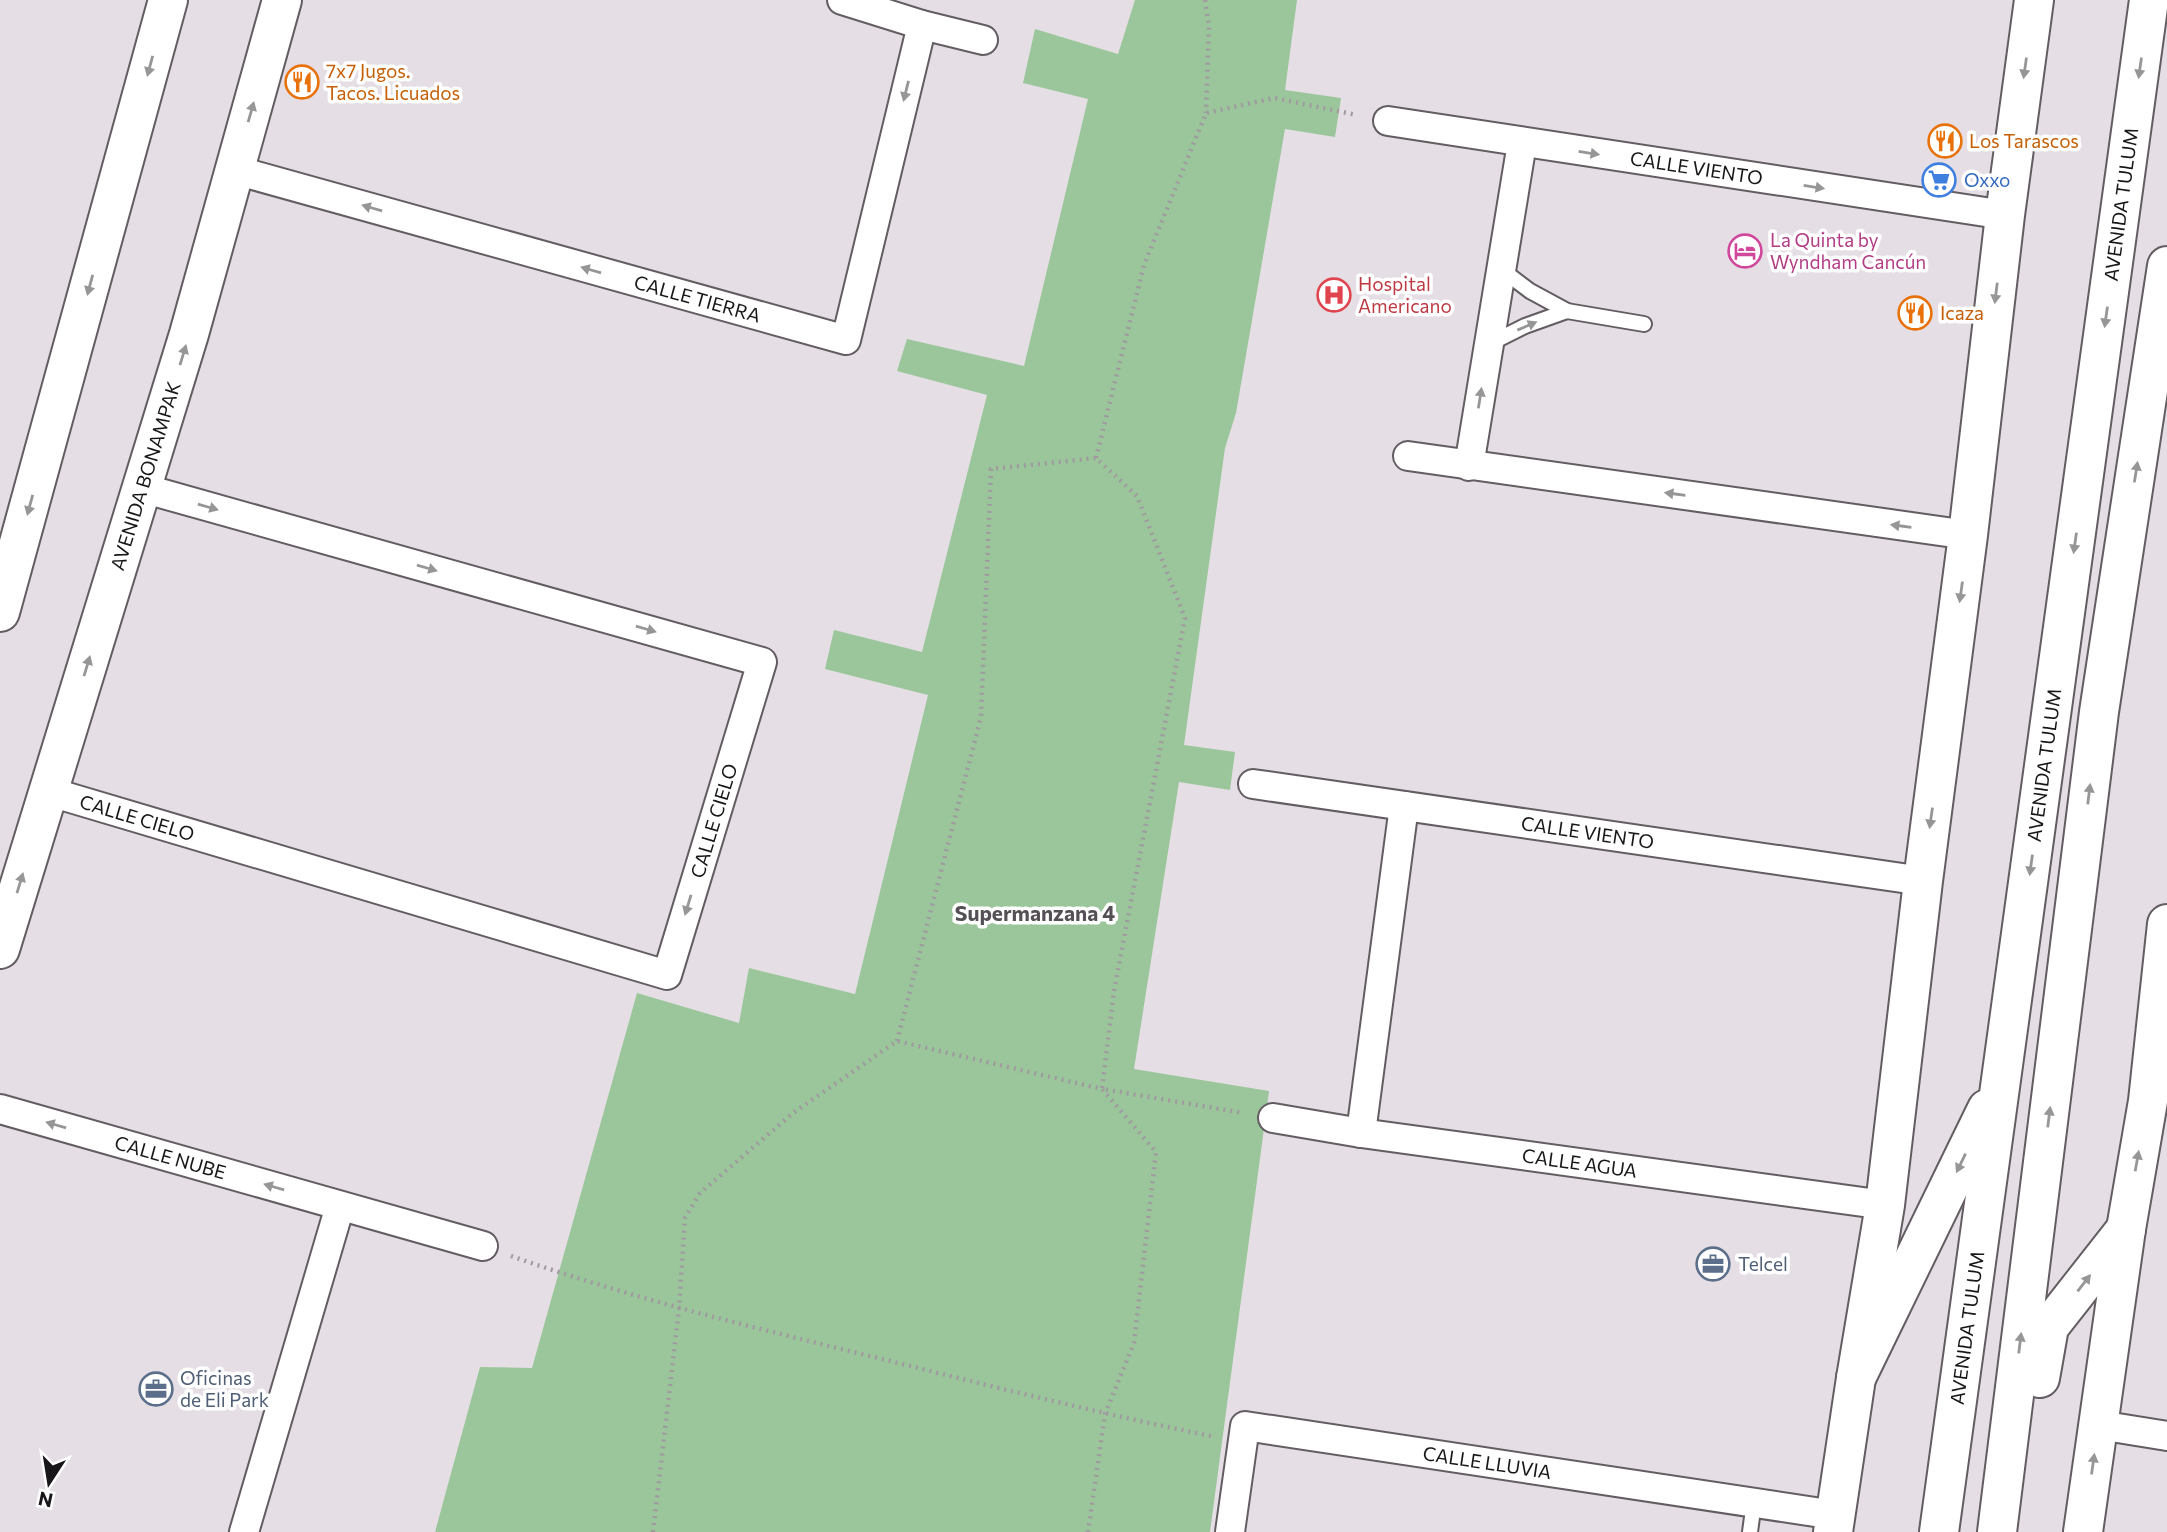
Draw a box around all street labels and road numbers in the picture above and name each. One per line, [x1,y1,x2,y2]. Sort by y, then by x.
street label: AVENIDA TULUM [2099,126,2142,282]
street label: CALLE VIENTO [1629,146,1764,189]
street label: CALLE TIERRA [632,270,763,327]
street label: AVENIDA BONAMPAK [105,378,185,573]
street label: AVENIDA TULUM [2022,687,2066,843]
street label: CALLE CIELO [685,760,742,881]
street label: CALLE CIELO [77,789,197,845]
street label: CALLE VIENTO [1520,811,1656,853]
street label: CALLE NUBE [112,1130,229,1184]
street label: CALLE AGUA [1521,1143,1639,1182]
street label: AVENIDA TULUM [1945,1250,1988,1406]
street label: CALLE LLUVIA [1421,1441,1553,1483]

